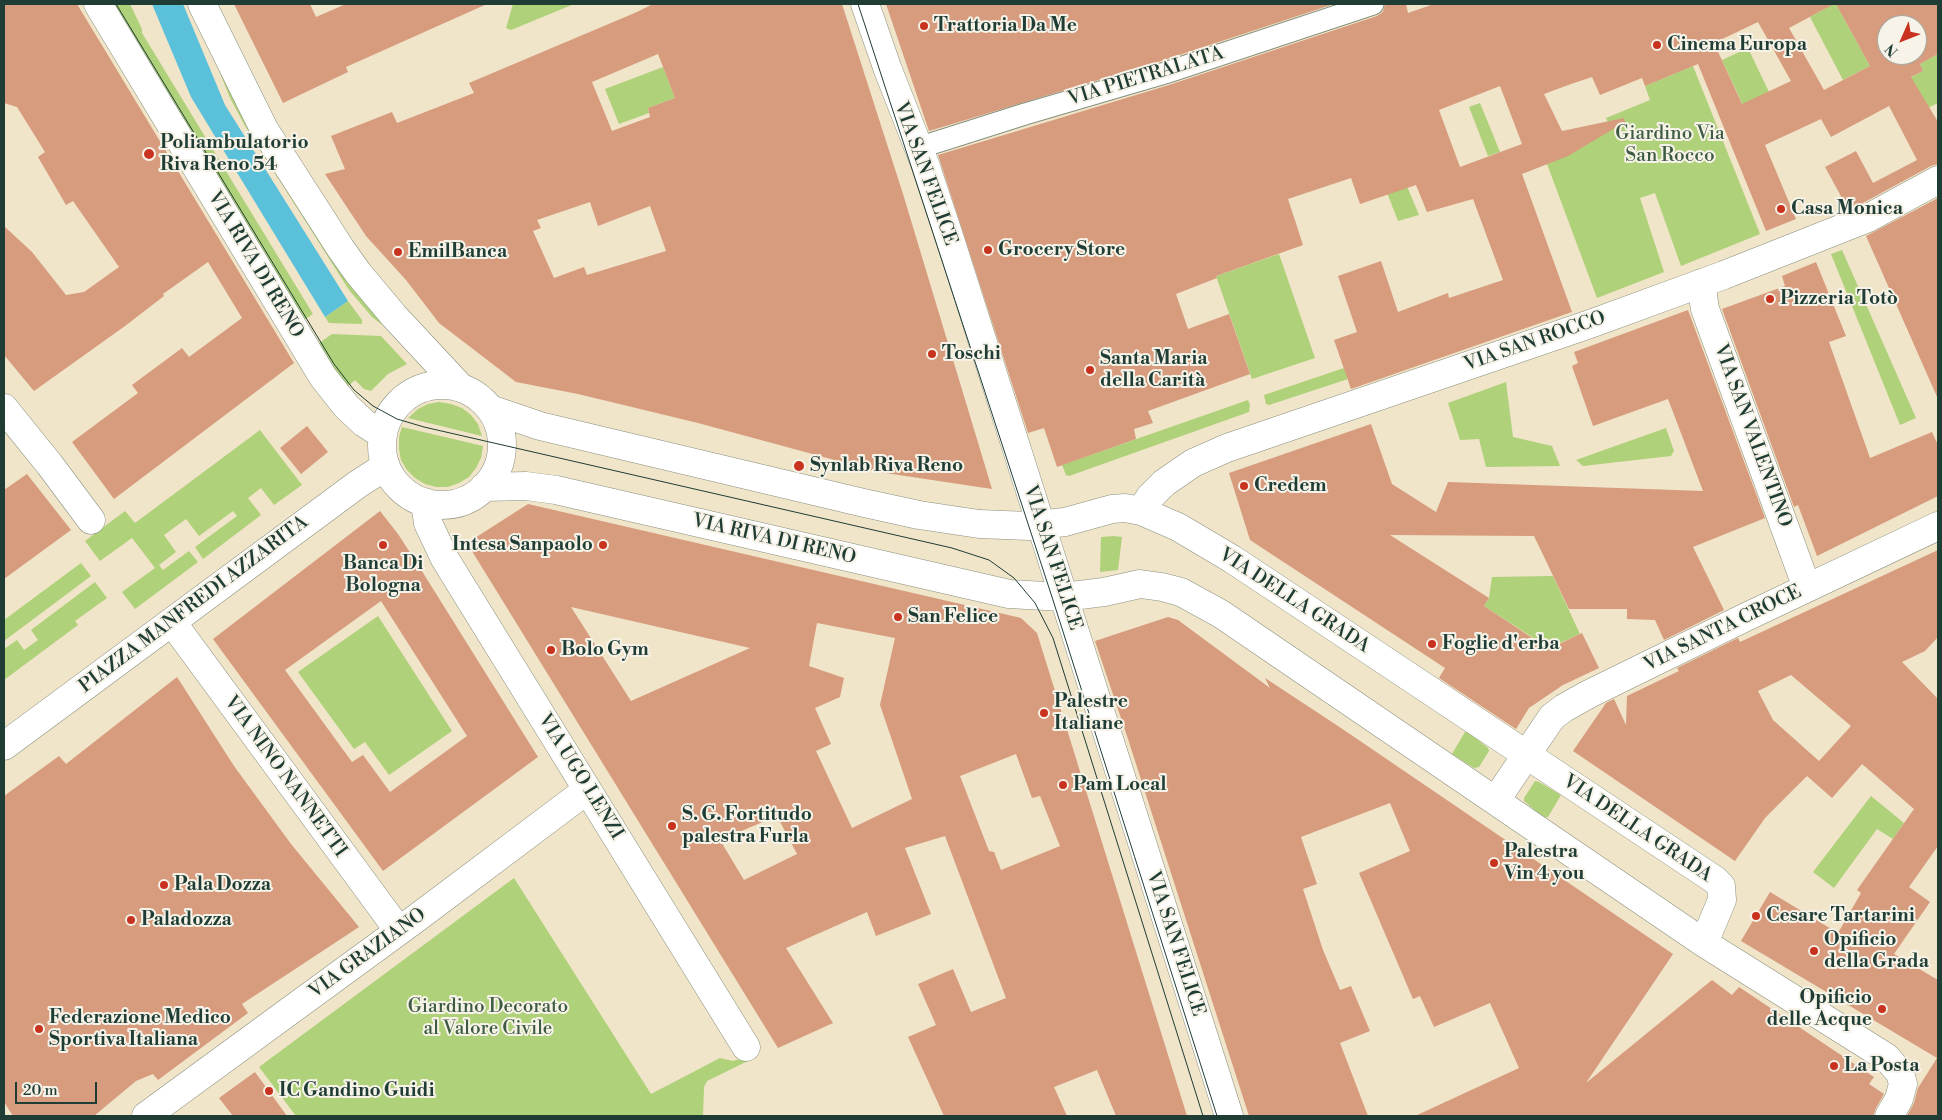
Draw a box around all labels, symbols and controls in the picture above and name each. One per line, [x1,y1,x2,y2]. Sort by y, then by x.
place label: Trattoria Da Me [934,15,1077,37]
north arrow [1877,15,1927,65]
marker: Trattoria Da Me [918,20,930,32]
place label: Cinema Europa [1667,34,1807,56]
marker: Cinema Europa [1651,39,1663,51]
text: N [1882,39,1902,60]
street label: VIA PIETRALATA [1065,42,1227,112]
street label: VIA SAN FELICE [888,99,962,249]
park label: Giardino Via San Rocco [1615,123,1725,167]
place label: Poliambulatorio Riva Reno 54 [160,132,309,176]
marker: Poliambulatorio Riva Reno 54 [142,147,156,161]
street label: VIA RIVA DI RENO [202,187,308,343]
place label: Casa Monica [1791,198,1903,220]
marker: Casa Monica [1775,203,1787,215]
place label: Grocery Store [998,239,1125,261]
place label: EmilBanca [408,241,507,263]
marker: Grocery Store [982,244,994,256]
marker: EmilBanca [392,246,404,258]
place label: Pizzeria Totò [1780,288,1898,310]
marker: Pizzeria Totò [1764,293,1776,305]
street label: VIA SAN ROCCO [1461,307,1609,377]
street label: VIA SAN VALENTINO [1708,341,1796,531]
place label: Toschi [942,343,1001,365]
marker: Toschi [926,348,938,360]
place label: Santa Maria della Carità [1100,348,1207,392]
marker: Santa Maria della Carità [1084,364,1096,376]
place label: Synlab Riva Reno [810,455,963,477]
marker: Synlab Riva Reno [792,459,806,473]
place label: Credem [1254,475,1327,497]
marker: Credem [1238,480,1250,492]
street label: VIA SAN FELICE [1018,483,1086,633]
street label: VIA RIVA DI RENO [690,510,858,570]
street label: PIAZZA MANFREDI AZZARITA [75,511,313,699]
place label: Intesa Sanpaolo [452,534,593,556]
marker: Banca Di Bologna [377,539,389,551]
marker: Intesa Sanpaolo [597,539,609,551]
street label: VIA DELLA GRADA [1214,544,1374,658]
place label: Banca Di Bologna [343,553,423,597]
street label: VIA SANTA CROCE [1641,581,1805,677]
place label: San Felice [908,606,998,628]
marker: San Felice [892,611,904,623]
place label: Foglie d'erba [1442,633,1560,655]
marker: Foglie d'erba [1426,638,1438,650]
place label: Bolo Gym [561,639,649,661]
marker: Bolo Gym [545,644,557,656]
place label: Palestre Italiane [1054,691,1128,735]
street label: VIA NINO NANNETTI [219,692,351,862]
marker: Palestre Italiane [1038,707,1050,719]
street label: VIA UGO LENZI [532,710,628,844]
street label: VIA DELLA GRADA [1558,771,1716,887]
place label: Pam Local [1073,774,1167,796]
marker: Pam Local [1057,779,1069,791]
place label: S. G. Fortitudo palestra Furla [682,804,812,848]
marker: S. G. Fortitudo palestra Furla [666,820,678,832]
place label: Palestra Vin 4 you [1504,841,1585,885]
marker: Palestra Vin 4 you [1488,857,1500,869]
street label: VIA SAN FELICE [1141,869,1209,1019]
place label: Pala Dozza [174,874,271,896]
marker: Pala Dozza [158,879,170,891]
street label: VIA GRAZIANO [305,904,431,1004]
place label: Cesare Tartarini [1766,905,1915,927]
place label: Paladozza [141,909,232,931]
marker: Cesare Tartarini [1750,910,1762,922]
marker: Paladozza [125,914,137,926]
place label: Opificio della Grada [1824,929,1929,973]
marker: Opificio della Grada [1808,945,1820,957]
place label: Opificio delle Acque [1767,987,1872,1031]
park label: Giardino Decorato al Valore Civile [408,996,568,1040]
marker: Opificio delle Acque [1876,1003,1888,1015]
place label: Federazione Medico Sportiva Italiana [49,1007,231,1051]
marker: Federazione Medico Sportiva Italiana [33,1023,45,1035]
place label: La Posta [1844,1055,1920,1077]
marker: La Posta [1828,1060,1840,1072]
scale bar [18,1072,100,1104]
place label: IC Gandino Guidi [279,1080,435,1102]
text: 20 m [23,1081,58,1100]
marker: IC Gandino Guidi [263,1085,275,1097]

